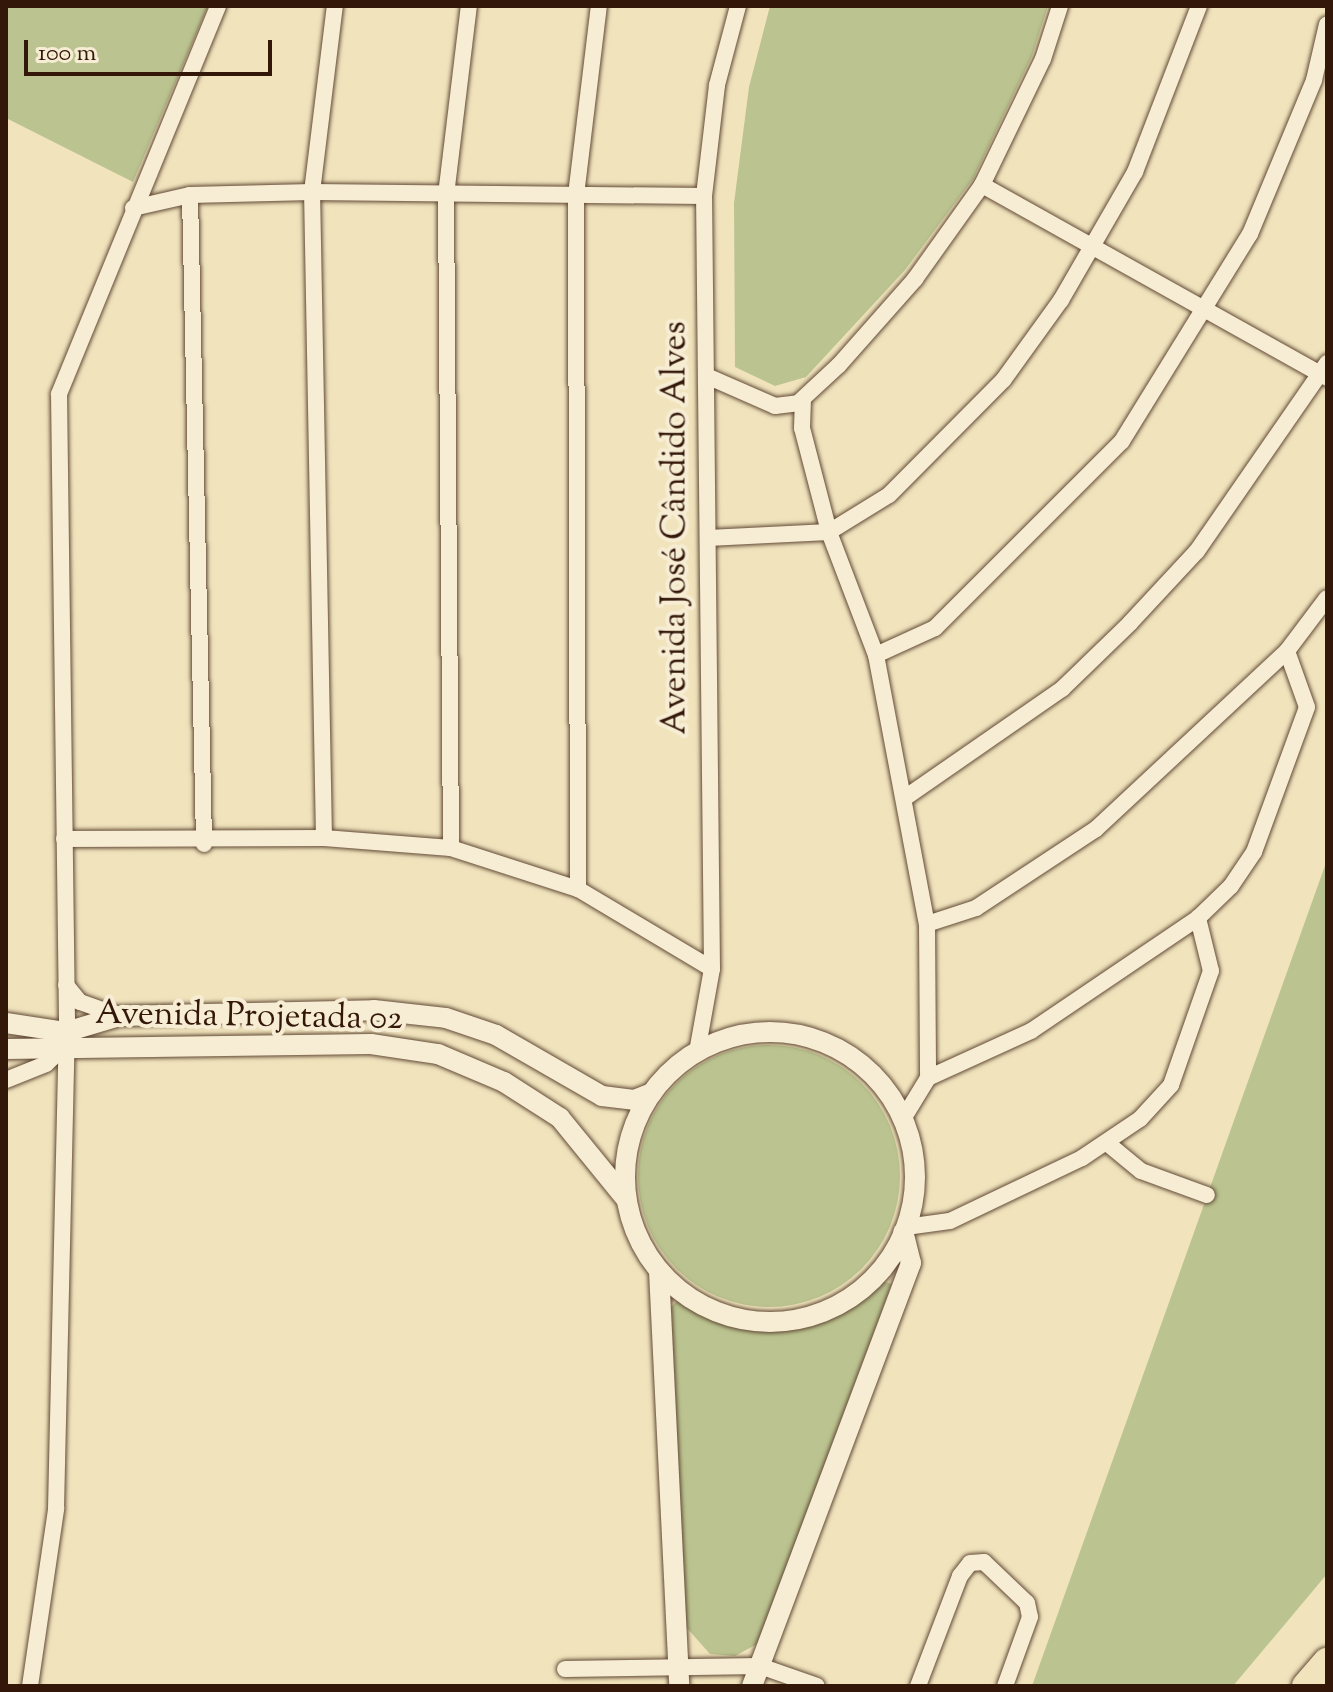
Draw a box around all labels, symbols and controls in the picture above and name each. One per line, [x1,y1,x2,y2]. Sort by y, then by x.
scale bar [28,24,276,74]
text: 100 m [38,37,96,71]
street label: Avenida José Cândido Alves [656,321,696,735]
street label: Avenida Projetada 02 [95,994,403,1040]

